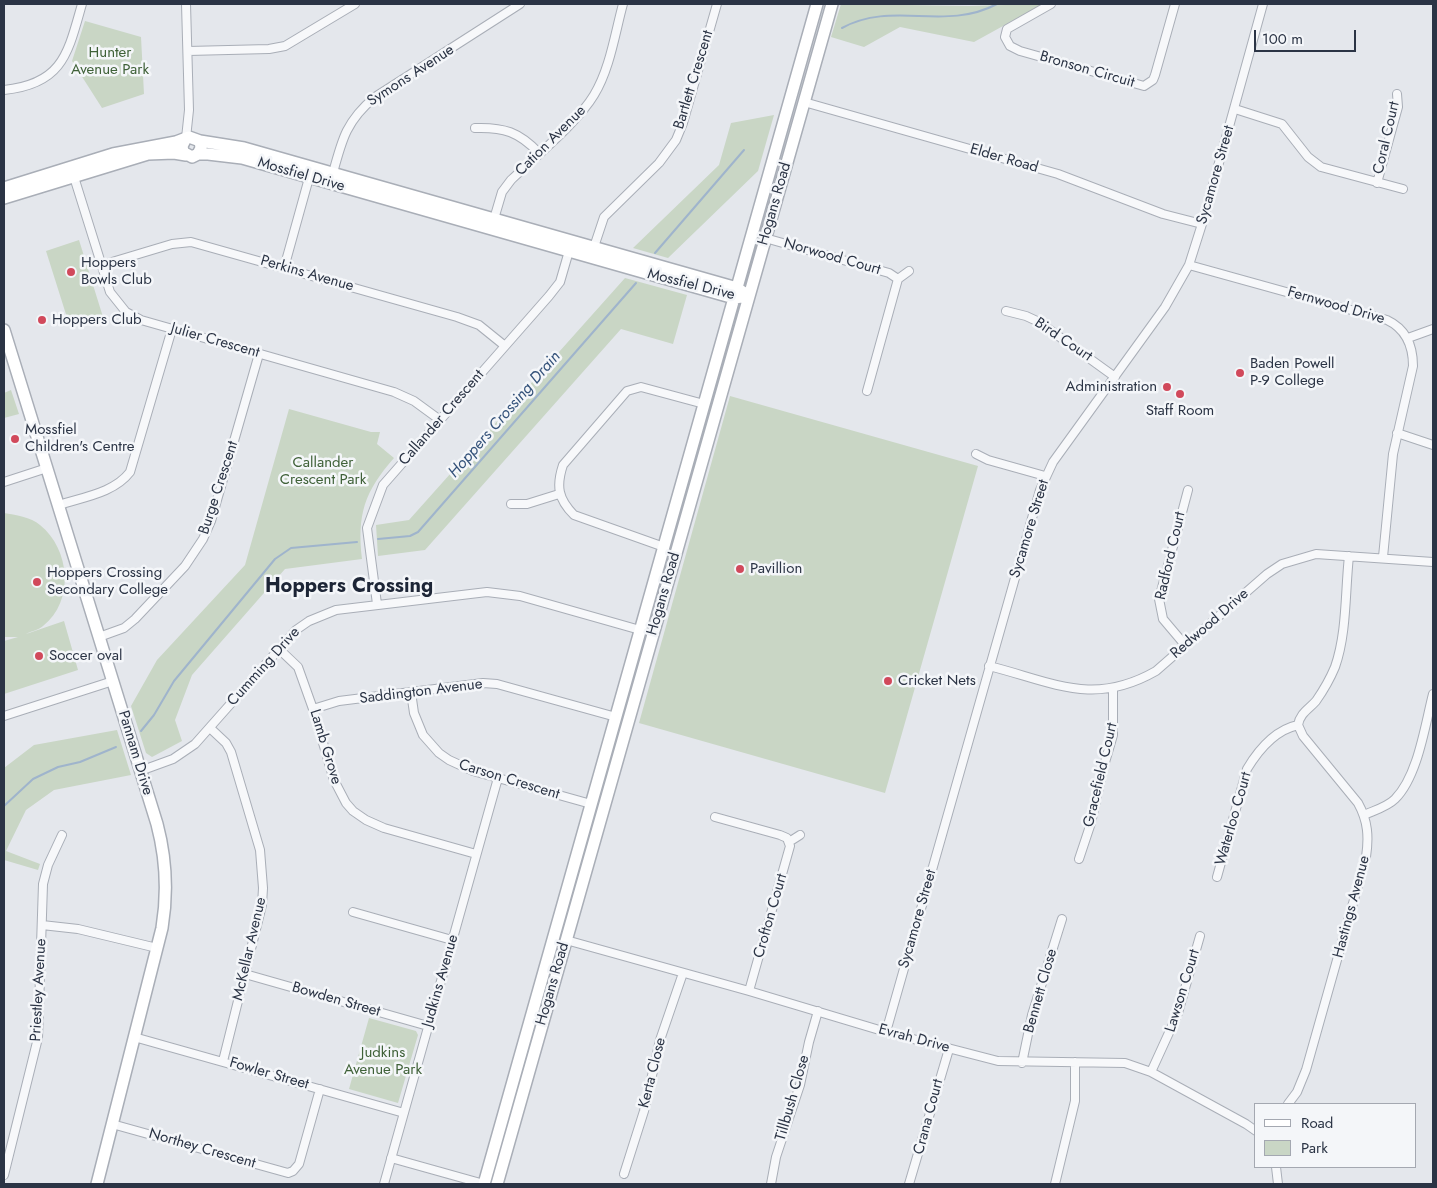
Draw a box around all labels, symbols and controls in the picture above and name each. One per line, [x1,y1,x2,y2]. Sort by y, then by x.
scale bar [1257,20,1360,52]
street label: Bartlett Crescent [670,28,718,132]
text: 100 m [1262,28,1303,50]
street label: Symons Avenue [364,41,458,111]
park label: Hunter Avenue Park [71,44,149,79]
street label: Bronson Circuit [1038,48,1136,92]
street label: Coral Court [1370,100,1404,176]
street label: Cation Avenue [512,102,590,180]
street label: Sycamore Street [1193,124,1239,226]
street label: Elder Road [968,141,1040,177]
street label: Mossfiel Drive [255,154,347,196]
street label: Hogans Road [755,160,795,248]
street label: Norwood Court [782,235,882,279]
street label: Perkins Avenue [258,252,356,296]
place label: Hoppers Bowls Club [81,254,152,289]
street label: Mossfiel Drive [645,265,737,305]
marker: Hoppers Bowls Club [65,266,77,278]
street label: Fernwood Drive [1285,284,1387,328]
place label: Hoppers Club [52,311,142,329]
marker: Hoppers Club [36,314,48,326]
street label: Bird Court [1031,314,1095,366]
street label: Julier Crescent [169,320,261,362]
water label: Hoppers Crossing Drain [445,348,565,482]
place label: Baden Powell P-9 College [1250,355,1335,390]
street label: Callander Crescent [396,367,488,469]
marker: Baden Powell P-9 College [1234,367,1246,379]
place label: Administration [1066,378,1157,396]
marker: Administration [1161,381,1173,393]
marker: Staff Room [1174,388,1186,400]
place label: Staff Room [1146,402,1214,420]
place label: Mossfiel Children's Centre [25,421,135,456]
marker: Mossfiel Children's Centre [9,433,21,445]
street label: Burge Crescent [195,439,243,537]
park label: Callander Crescent Park [280,454,366,489]
street label: Sycamore Street [1007,478,1053,580]
street label: Radford Court [1152,510,1190,602]
street label: Hogans Road [644,550,684,638]
place label: Pavillion [750,560,802,578]
marker: Pavillion [734,563,746,575]
place label: Hoppers Crossing Secondary College [47,564,168,599]
district label: Hoppers Crossing [265,575,433,599]
marker: Hoppers Crossing Secondary College [31,576,43,588]
street label: Redwood Drive [1167,585,1253,663]
street label: Cumming Drive [224,624,304,710]
place label: Soccer oval [49,647,122,665]
marker: Soccer oval [33,650,45,662]
place label: Cricket Nets [898,672,976,690]
marker: Cricket Nets [882,675,894,687]
street label: Saddington Avenue [358,676,484,708]
street label: Lamb Grove [305,707,345,787]
street label: Pannam Drive [114,709,156,797]
street label: Gracefield Court [1080,721,1122,829]
street label: Carson Crescent [456,756,562,804]
street label: Waterloo Court [1212,770,1256,868]
street label: Hastings Avenue [1330,854,1374,960]
street label: Sycamore Street [895,868,941,970]
street label: Crofton Court [750,872,792,960]
street label: McKellar Avenue [229,896,271,1002]
street label: Judkins Avenue [419,933,463,1029]
street label: Priestley Avenue [27,938,51,1042]
street label: Hogans Road [533,940,573,1028]
street label: Bennett Close [1020,947,1062,1035]
street label: Lawson Court [1162,947,1204,1035]
street label: Bowden Street [290,979,382,1021]
street label: Evrah Drive [876,1021,952,1057]
street label: Kerta Close [636,1036,670,1110]
park label: Judkins Avenue Park [344,1044,422,1079]
street label: Tillbush Close [772,1053,814,1143]
street label: Fowler Street [227,1054,311,1094]
street label: Crana Court [910,1077,948,1157]
legend [1254,1103,1417,1168]
text: Road [1301,1112,1333,1134]
street label: Northey Crescent [146,1125,258,1173]
text: Park [1301,1137,1328,1159]

